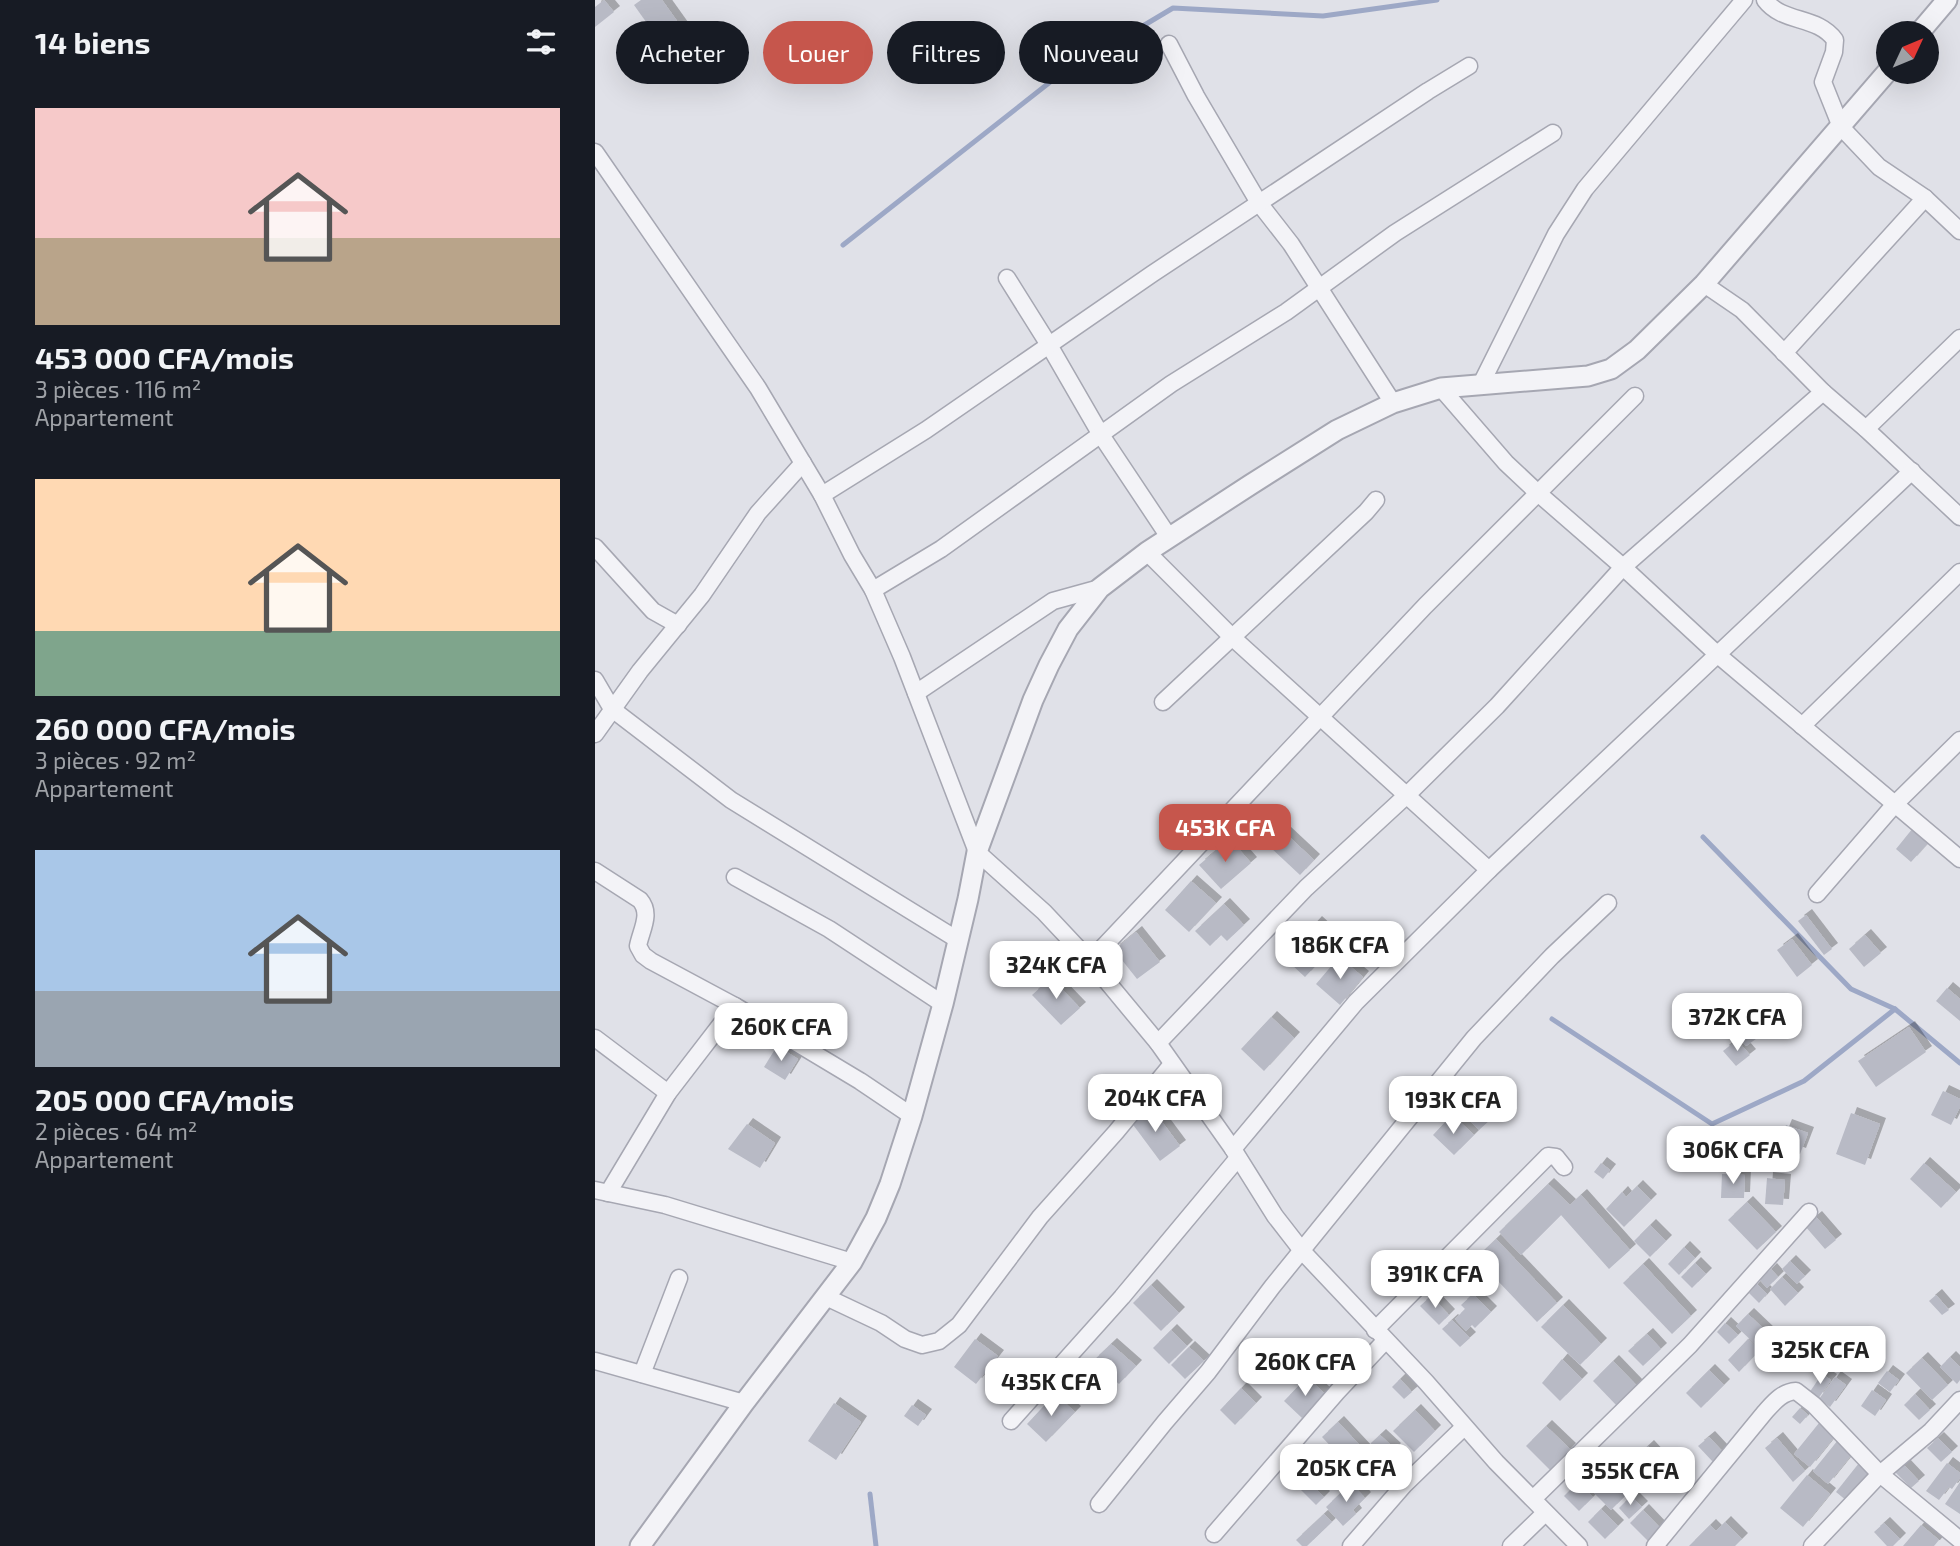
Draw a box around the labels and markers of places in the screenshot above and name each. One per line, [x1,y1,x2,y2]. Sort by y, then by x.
pin: 453K CFA [1153,804,1297,864]
pin: 186K CFA [1268,922,1412,981]
pin: 324K CFA [984,942,1128,1001]
pin: 372K CFA [1665,993,1809,1053]
pin: 260K CFA [709,1004,853,1063]
pin: 204K CFA [1083,1074,1227,1134]
pin: 193K CFA [1381,1076,1525,1136]
pin: 306K CFA [1661,1126,1805,1186]
pin: 391K CFA [1363,1250,1507,1310]
pin: 325K CFA [1748,1326,1892,1386]
pin: 260K CFA [1233,1338,1377,1398]
pin: 435K CFA [979,1358,1123,1418]
pin: 205K CFA [1274,1444,1418,1504]
pin: 355K CFA [1558,1448,1702,1507]

